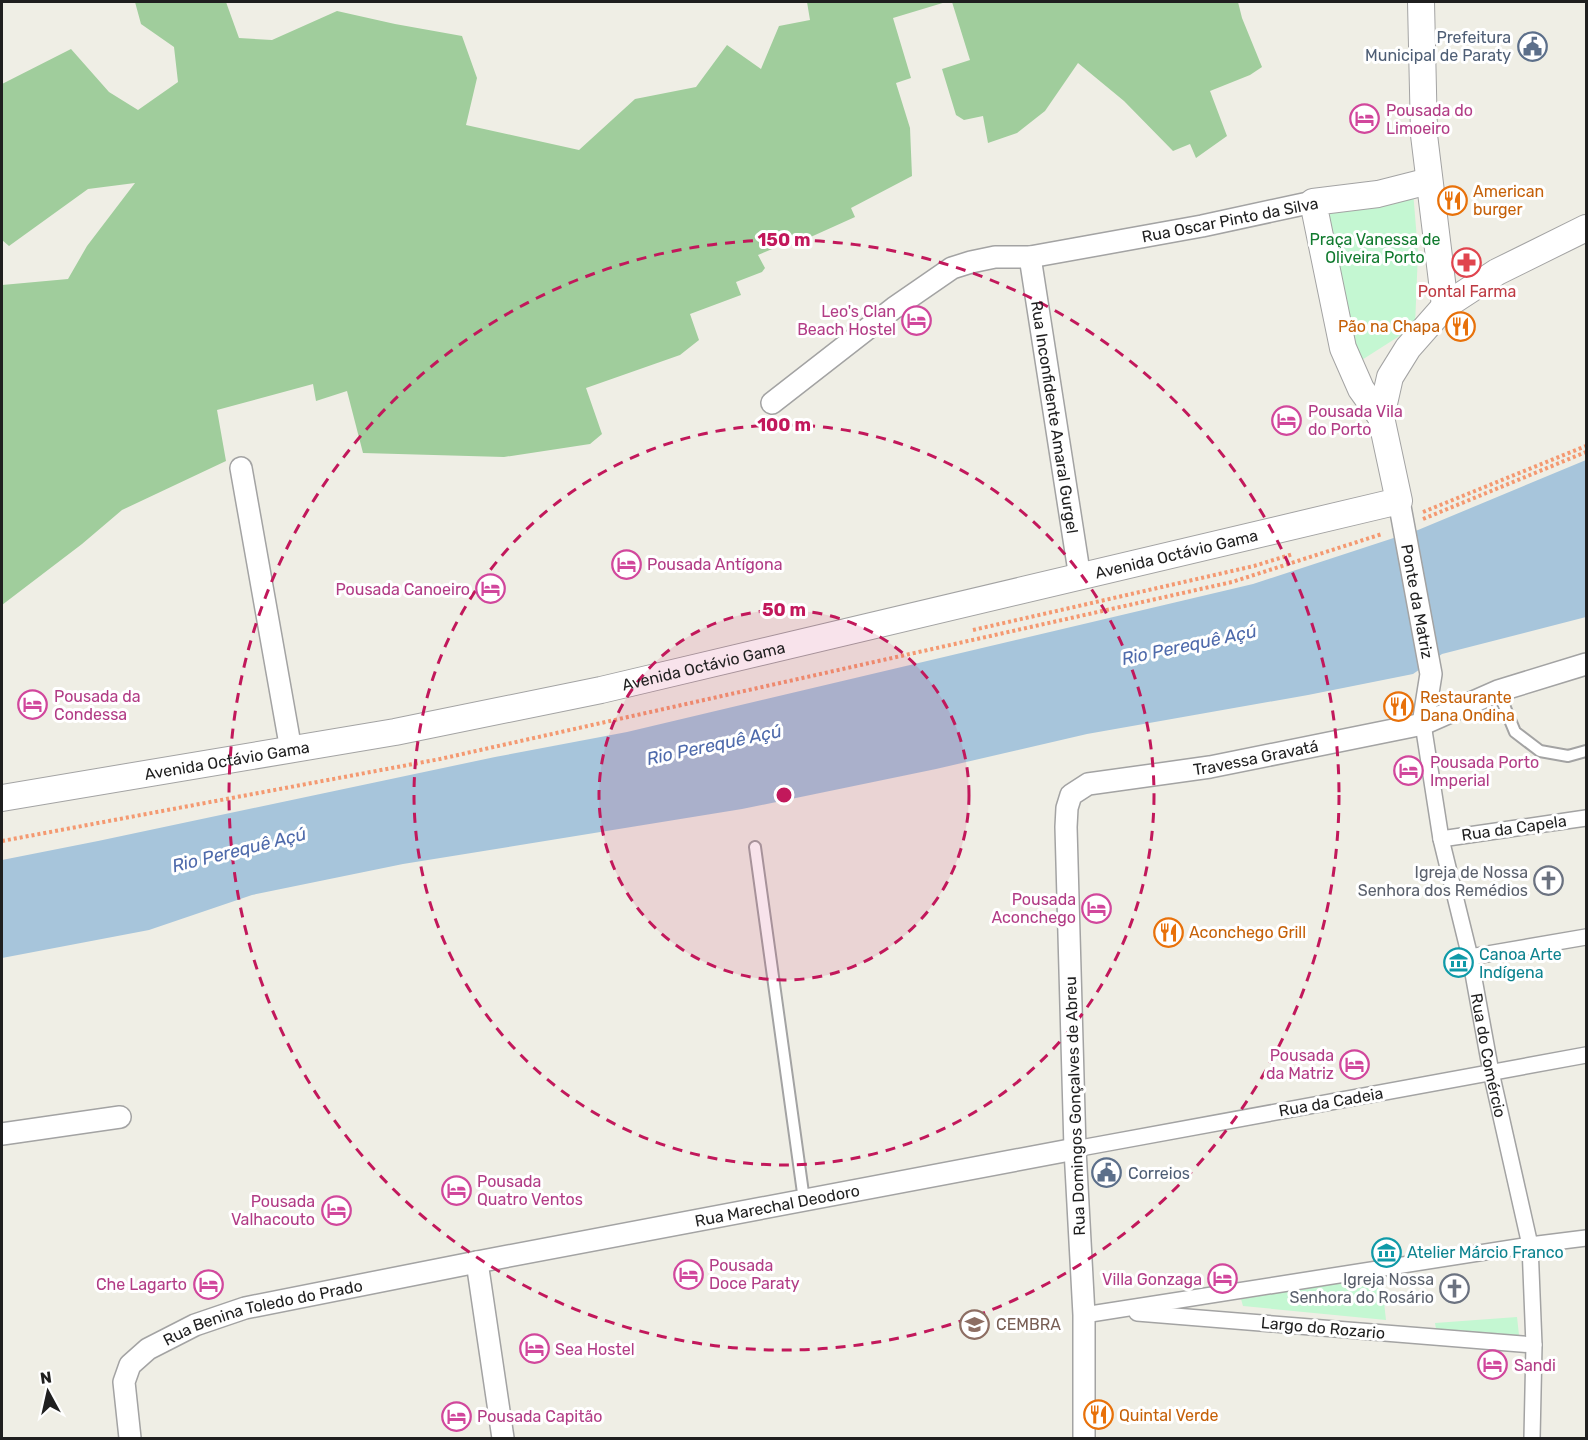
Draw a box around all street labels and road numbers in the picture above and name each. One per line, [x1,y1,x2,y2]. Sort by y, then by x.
street label: Rua Oscar Pinto da Silva [1140,194,1320,246]
street label: Rua Inconfidente Amaral Gurgel [1027,299,1082,535]
street label: Avenida Octávio Gama [1093,525,1260,582]
street label: Ponte da Matriz [1398,542,1437,660]
street label: Avenida Octávio Gama [620,637,787,694]
street label: Travessa Gravatá [1192,736,1320,779]
street label: Avenida Octávio Gama [143,737,311,783]
street label: Rua da Capela [1460,811,1568,845]
street label: Rua Domingos Gonçalves de Abreu [1061,976,1089,1236]
street label: Rua do Comércio [1467,992,1510,1119]
street label: Rua da Cadeia [1277,1083,1385,1121]
street label: Rua Marechal Deodoro [693,1180,861,1230]
street label: Rua Benina Toledo do Prado [160,1275,364,1349]
street label: Largo do Rozario [1260,1313,1386,1343]

